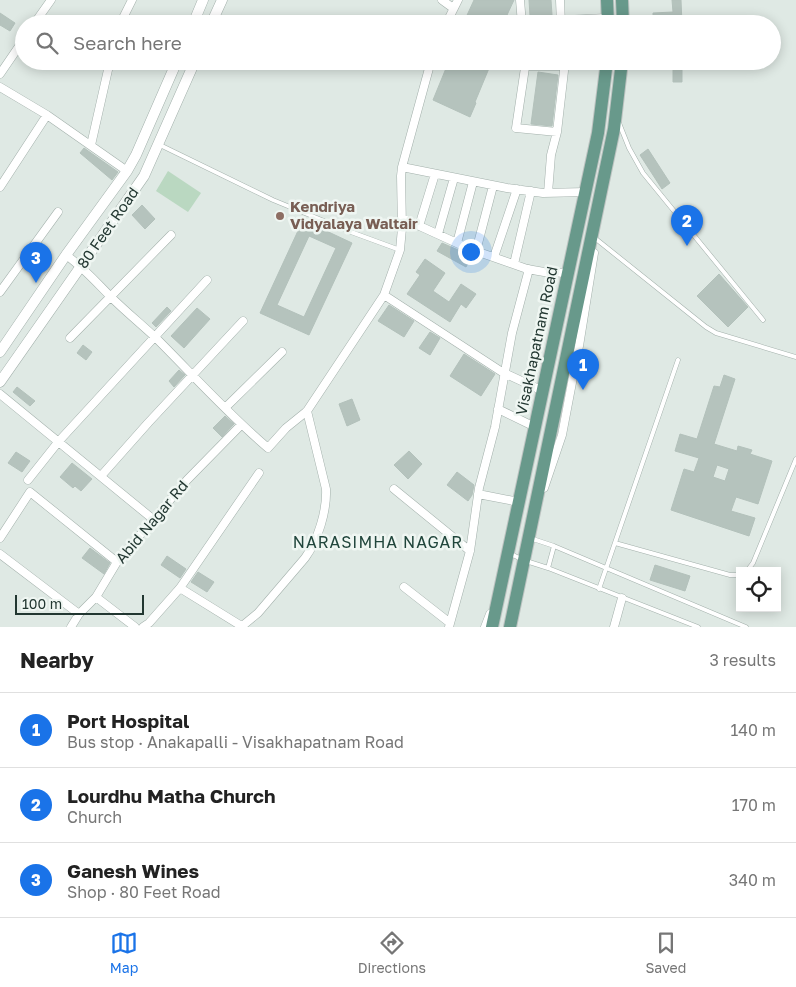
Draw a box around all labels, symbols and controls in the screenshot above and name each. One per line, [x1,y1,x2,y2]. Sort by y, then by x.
search box [15,15,781,70]
icon: search [33,29,61,57]
text: Search here [73,31,182,54]
street label: 80 Feet Road [73,183,142,271]
place label: Kendriya Vidyalaya Waltair [290,197,418,232]
pin: 2 [671,205,703,246]
marker: Kendriya Vidyalaya Waltair [274,210,286,222]
your location [458,239,484,265]
pin: 3 [20,242,52,283]
street label: Visakhapatnam Road [511,265,561,417]
pin: 1 [567,349,599,390]
street label: Abid Nagar Rd [111,476,191,566]
district label: NARASIMHA NAGAR [293,532,463,552]
map controls [736,567,781,612]
button: locate [736,567,781,612]
scale bar [15,592,144,615]
text: 100 m [22,595,62,612]
text: Nearby [20,647,94,673]
text: 3 results [709,650,776,670]
text: Port Hospital [67,709,189,732]
text: 1 [32,720,40,740]
text: 140 m [730,720,776,740]
text: Bus stop · Anakapalli - Visakhapatnam Road [67,732,404,752]
text: Lourdhu Matha Church [67,784,276,807]
text: 2 [31,795,41,815]
text: 170 m [732,795,776,815]
text: Church [67,807,122,827]
text: Ganesh Wines [67,859,199,882]
text: 3 [31,870,41,890]
text: 340 m [729,870,776,890]
text: Shop · 80 Feet Road [67,882,221,902]
tab: Map [110,929,138,976]
tab: Directions [358,929,426,976]
tab: Saved [645,929,686,976]

